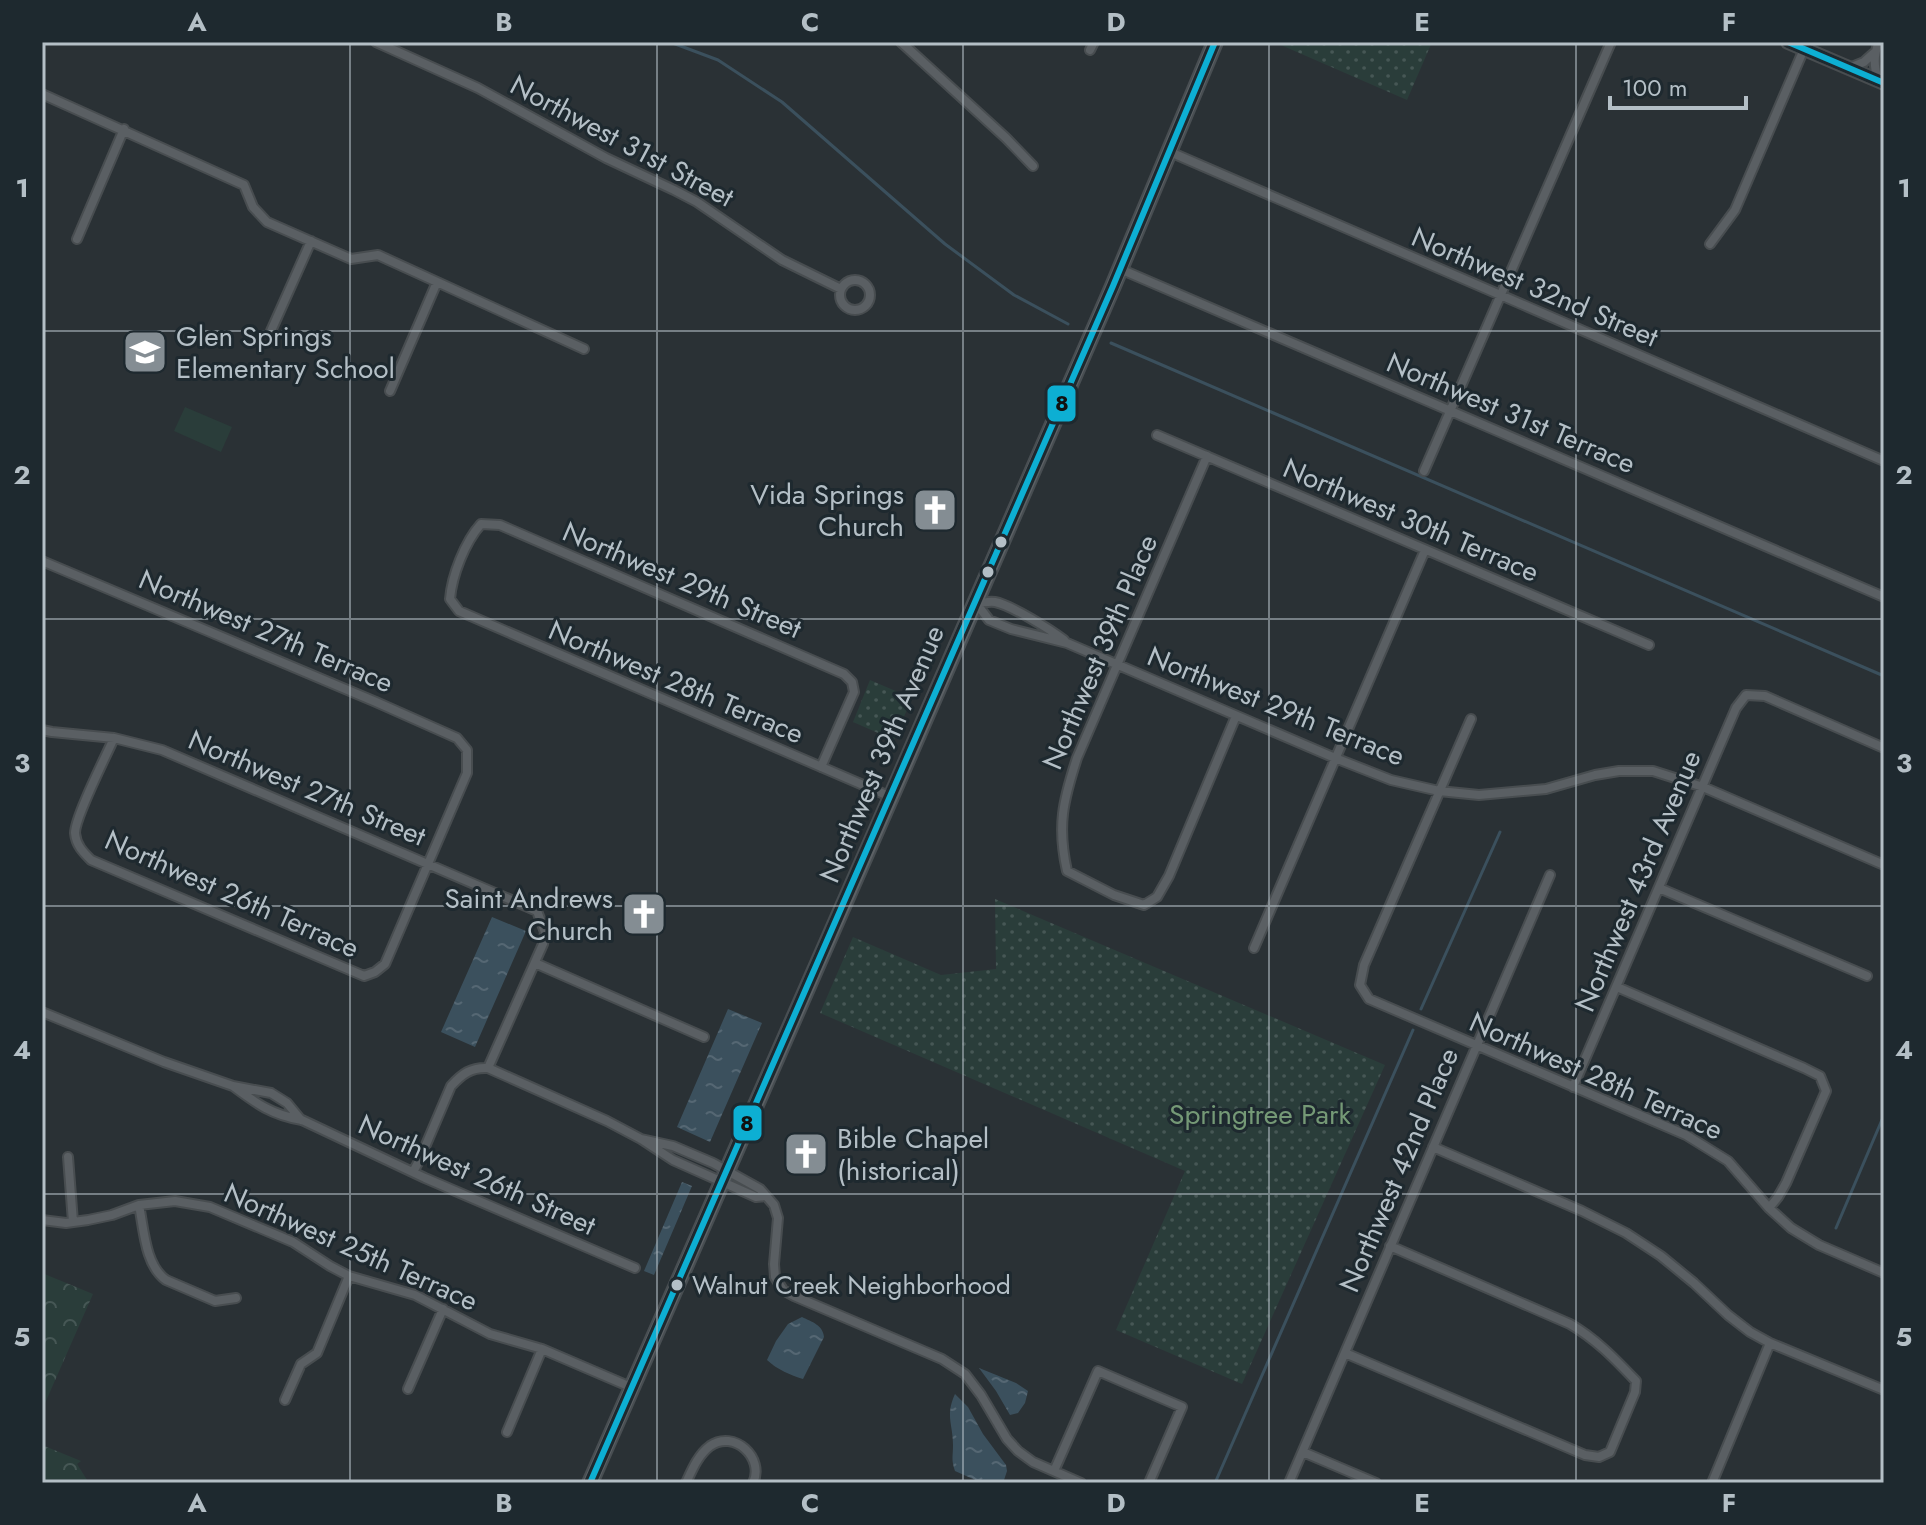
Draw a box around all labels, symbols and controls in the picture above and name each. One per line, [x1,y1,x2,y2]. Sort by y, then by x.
text: A [186,3,207,41]
text: B [495,3,513,41]
text: C [801,3,819,41]
text: D [1106,3,1126,41]
text: E [1414,3,1430,41]
text: F [1722,3,1736,41]
scale bar [1610,60,1746,110]
street label: Northwest 31st Street [503,65,742,218]
text: 100 m [1622,70,1688,105]
text: 1 [15,169,29,207]
text: 1 [1897,169,1911,207]
street label: Northwest 32nd Street [1405,216,1665,358]
place label: Glen Springs Elementary School [176,316,395,389]
school or university icon: Glen Springs Elementary School [121,328,169,376]
street label: Northwest 31st Terrace [1380,342,1642,484]
line badge: 8 [1046,384,1077,423]
text: 8 [1055,387,1069,419]
street label: Northwest 30th Terrace [1277,448,1545,592]
text: 2 [13,456,31,494]
text: 2 [1895,456,1913,494]
place label: Vida Springs Church [750,474,904,547]
church icon: Vida Springs Church [911,486,959,534]
street label: Northwest 29th Street [556,511,808,649]
street label: Northwest 39th Place [1032,528,1168,776]
unlabelled marker [993,534,1009,550]
street label: Northwest 27th Terrace [132,559,400,703]
unlabelled marker [980,564,996,580]
street label: Northwest 28th Terrace [542,610,810,754]
street label: Northwest 39th Avenue [809,619,955,889]
street label: Northwest 29th Terrace [1141,636,1411,776]
street label: Northwest 27th Street [182,719,432,857]
text: 3 [14,744,30,782]
street label: Northwest 43rd Avenue [1564,744,1712,1018]
text: 3 [1896,744,1912,782]
street label: Northwest 26th Terrace [98,819,366,969]
place label: Saint Andrews Church [444,878,613,951]
church icon: Saint Andrews Church [620,890,668,938]
street label: Northwest 28th Terrace [1463,1002,1729,1150]
text: 4 [13,1031,31,1069]
text: 4 [1895,1031,1913,1069]
street label: Northwest 42nd Place [1329,1042,1469,1298]
park label: Springtree Park [1169,1094,1352,1135]
street label: Northwest 26th Street [352,1104,603,1246]
line badge: 8 [732,1104,763,1142]
text: 8 [740,1107,754,1139]
place label: Bible Chapel (historical) [837,1118,989,1191]
church icon: Bible Chapel (historical) [782,1130,830,1178]
street label: Northwest 25th Terrace [218,1173,484,1321]
place label: Walnut Creek Neighborhood [692,1266,1011,1304]
marker: Walnut Creek Neighborhood [669,1277,685,1293]
text: 5 [14,1318,30,1356]
text: 5 [1896,1318,1912,1356]
text: A [186,1484,207,1522]
text: B [495,1484,513,1522]
text: C [801,1484,819,1522]
text: D [1106,1484,1126,1522]
text: E [1414,1484,1430,1522]
text: F [1722,1484,1736,1522]

